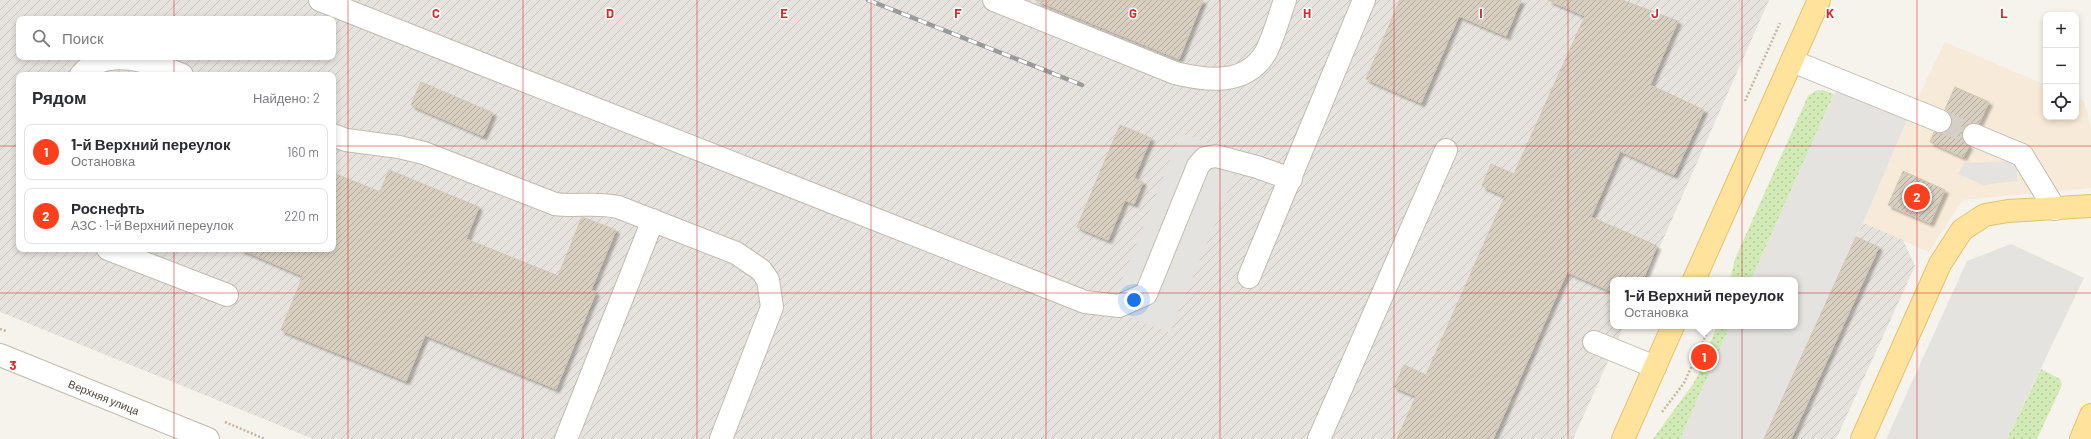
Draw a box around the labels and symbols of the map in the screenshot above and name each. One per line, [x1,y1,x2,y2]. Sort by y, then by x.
text: C [432,5,440,21]
text: D [606,5,614,21]
text: E [780,5,788,21]
text: F [954,5,962,21]
text: G [1129,5,1137,21]
text: H [1303,5,1311,21]
text: I [1479,5,1483,21]
text: J [1651,5,1659,21]
text: K [1826,5,1834,21]
text: L [2000,5,2008,21]
pin: 2 [1904,182,1930,212]
your location [1124,290,1144,310]
pin: 1 [1691,342,1717,372]
text: 3 [9,357,17,373]
street label: Верхняя улица [67,377,142,417]

